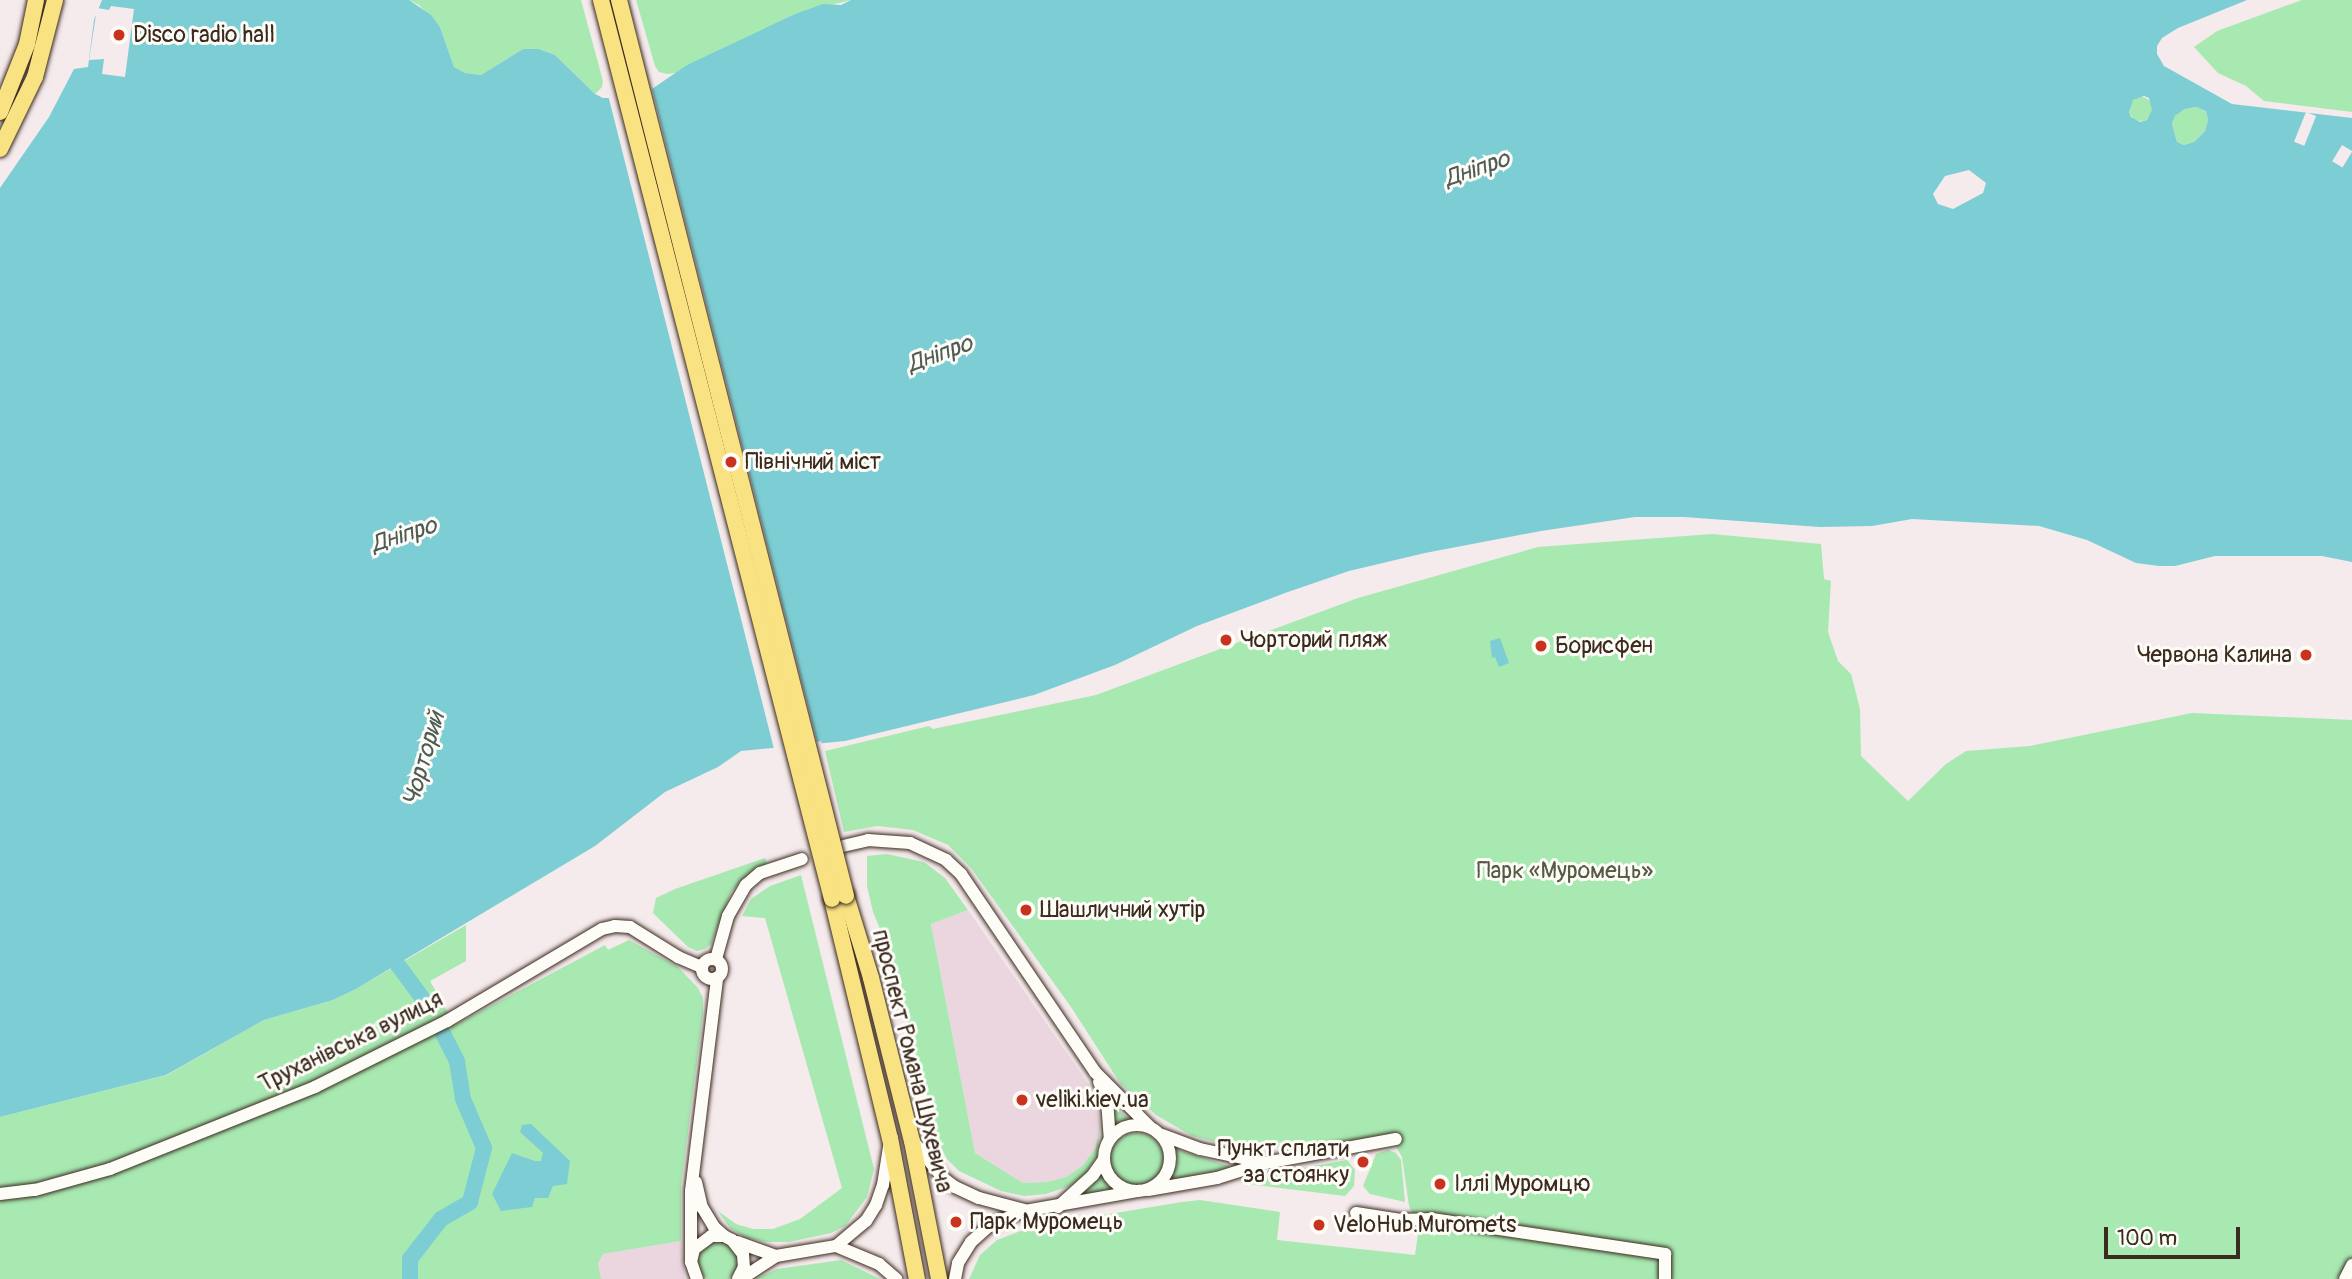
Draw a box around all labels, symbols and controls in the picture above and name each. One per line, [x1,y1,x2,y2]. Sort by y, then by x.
place label: Disco radio hall [133,21,275,49]
marker: Disco radio hall [111,27,127,43]
water label: Дніпро [1441,144,1513,194]
water label: Дніпро [904,329,976,379]
place label: Північний міст [745,448,881,476]
marker: Північний міст [723,454,739,470]
water label: Дніпро [368,511,440,559]
place label: Чорторий пляж [1240,626,1387,654]
marker: Чорторий пляж [1218,632,1234,648]
place label: Борисфен [1555,632,1653,660]
marker: Борисфен [1533,638,1549,654]
place label: Червона Калина [2137,641,2292,669]
marker: Червона Калина [2298,647,2314,663]
water label: Чорторий [397,708,451,810]
park label: Парк «Муромець» [1477,857,1653,885]
place label: Шашличний хутір [1040,896,1205,924]
marker: Шашличний хутір [1018,902,1034,918]
street label: проспект Романа Шухевича [866,927,958,1195]
street label: Труханівська вулиця [255,986,447,1098]
place label: veliki.kiev.ua [1036,1086,1149,1114]
marker: veliki.kiev.ua [1014,1092,1030,1108]
place label: Пункт сплати за стоянку [1218,1135,1349,1189]
marker: Пункт сплати за стоянку [1355,1154,1371,1170]
place label: Іллі Муромцю [1454,1170,1591,1198]
marker: Іллі Муромцю [1432,1176,1448,1192]
place label: Парк Муромець [970,1208,1123,1236]
place label: VeloHub.Muromets [1333,1211,1516,1239]
scale bar [2107,1212,2244,1256]
marker: Парк Муромець [948,1214,964,1230]
marker: VeloHub.Muromets [1311,1217,1327,1233]
text: 100 m [2117,1225,2177,1252]

